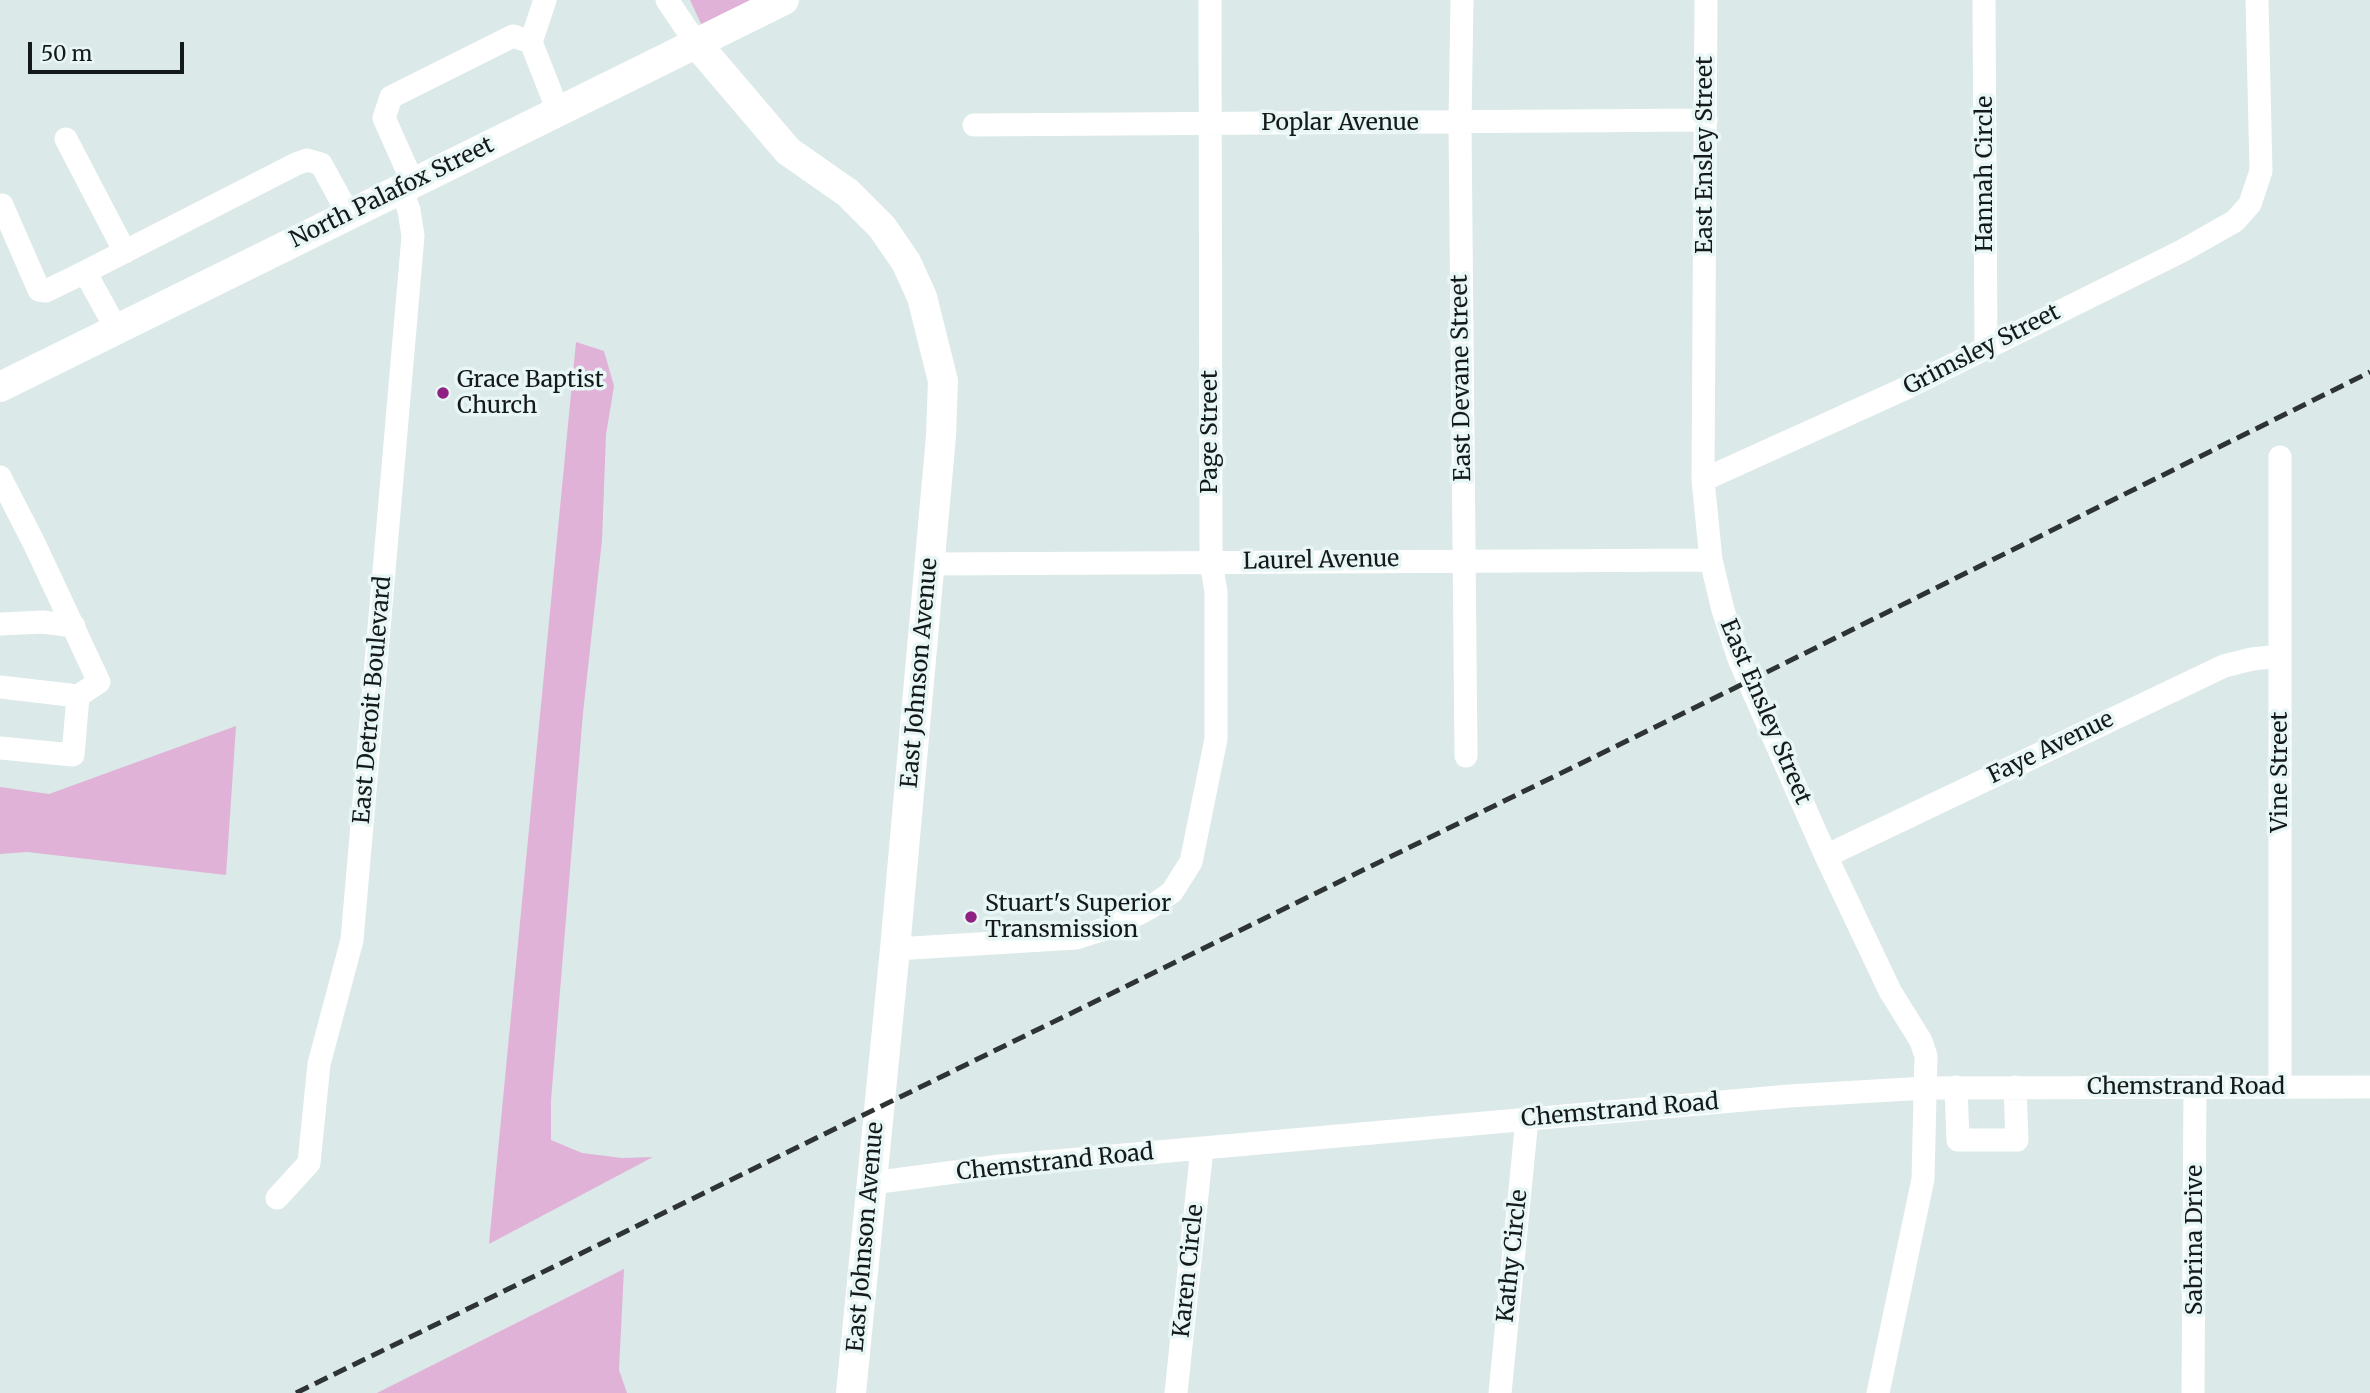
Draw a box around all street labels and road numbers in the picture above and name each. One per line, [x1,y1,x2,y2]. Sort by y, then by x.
street label: East Ensley Street [1691,56,1719,254]
street label: Hannah Circle [1971,96,1999,252]
street label: Poplar Avenue [1261,109,1419,137]
street label: North Palafox Street [286,132,498,254]
street label: East Devane Street [1446,274,1478,482]
street label: Grimsley Street [1899,299,2065,401]
street label: Page Street [1196,370,1224,494]
street label: Laurel Avenue [1243,546,1399,576]
street label: East Johnson Avenue [896,557,944,789]
street label: East Detroit Boulevard [348,575,398,825]
street label: East Ensley Street [1714,615,1816,809]
street label: Faye Avenue [1984,706,2118,790]
street label: Vine Street [2266,711,2294,833]
street label: Chemstrand Road [2087,1073,2285,1101]
street label: Chemstrand Road [1520,1089,1720,1133]
street label: East Johnson Avenue [842,1121,890,1353]
street label: Chemstrand Road [955,1139,1155,1187]
street label: Sabrina Drive [2181,1165,2209,1315]
street label: Kathy Circle [1492,1188,1534,1324]
street label: Karen Circle [1168,1203,1210,1339]

